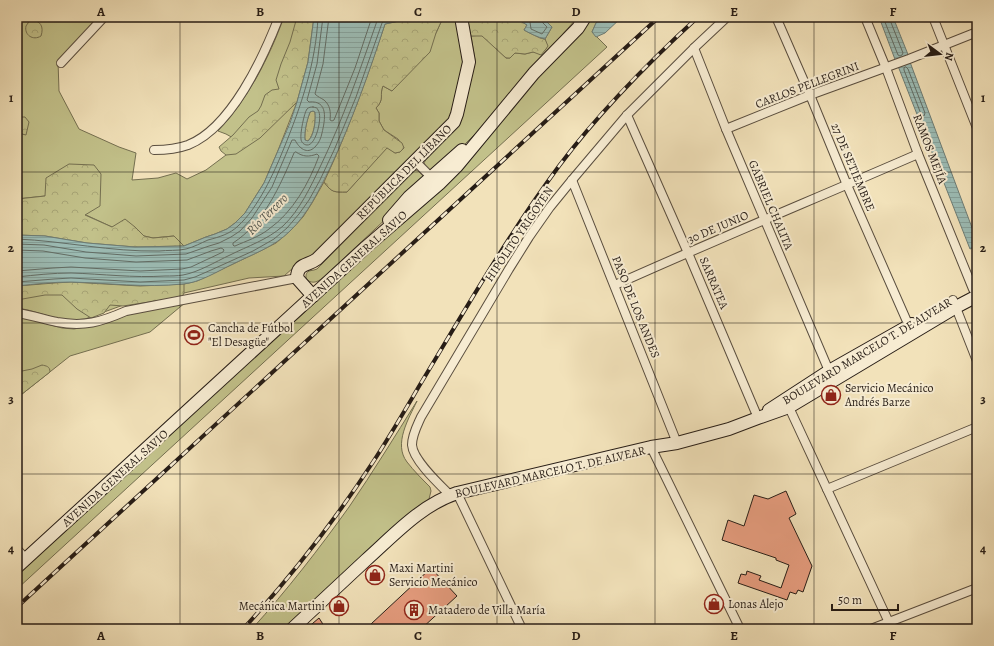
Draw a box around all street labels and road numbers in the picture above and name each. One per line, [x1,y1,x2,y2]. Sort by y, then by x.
street label: CARLOS PELLEGRINI [753,58,861,112]
street label: RAMOS MEJÍA [909,112,951,187]
street label: REPÚBLICA DEL LÍBANO [353,121,455,223]
street label: 27 DE SETIEMBRE [827,121,879,213]
street label: GABRIEL CHALITA [745,158,798,253]
street label: HIPÓLITO YRIGOYEN [481,183,557,285]
street label: AVENIDA GENERAL SAVIO [297,207,411,312]
street label: 30 DE JUNIO [685,207,751,247]
street label: PASO DE LOS ANDES [608,254,664,360]
street label: SARRATEA [696,254,733,313]
street label: BOULEVARD MARCELO T. DE ALVEAR [779,294,955,408]
street label: AVENIDA GENERAL SAVIO [58,426,172,531]
street label: BOULEVARD MARCELO T. DE ALVEAR [453,442,647,502]

